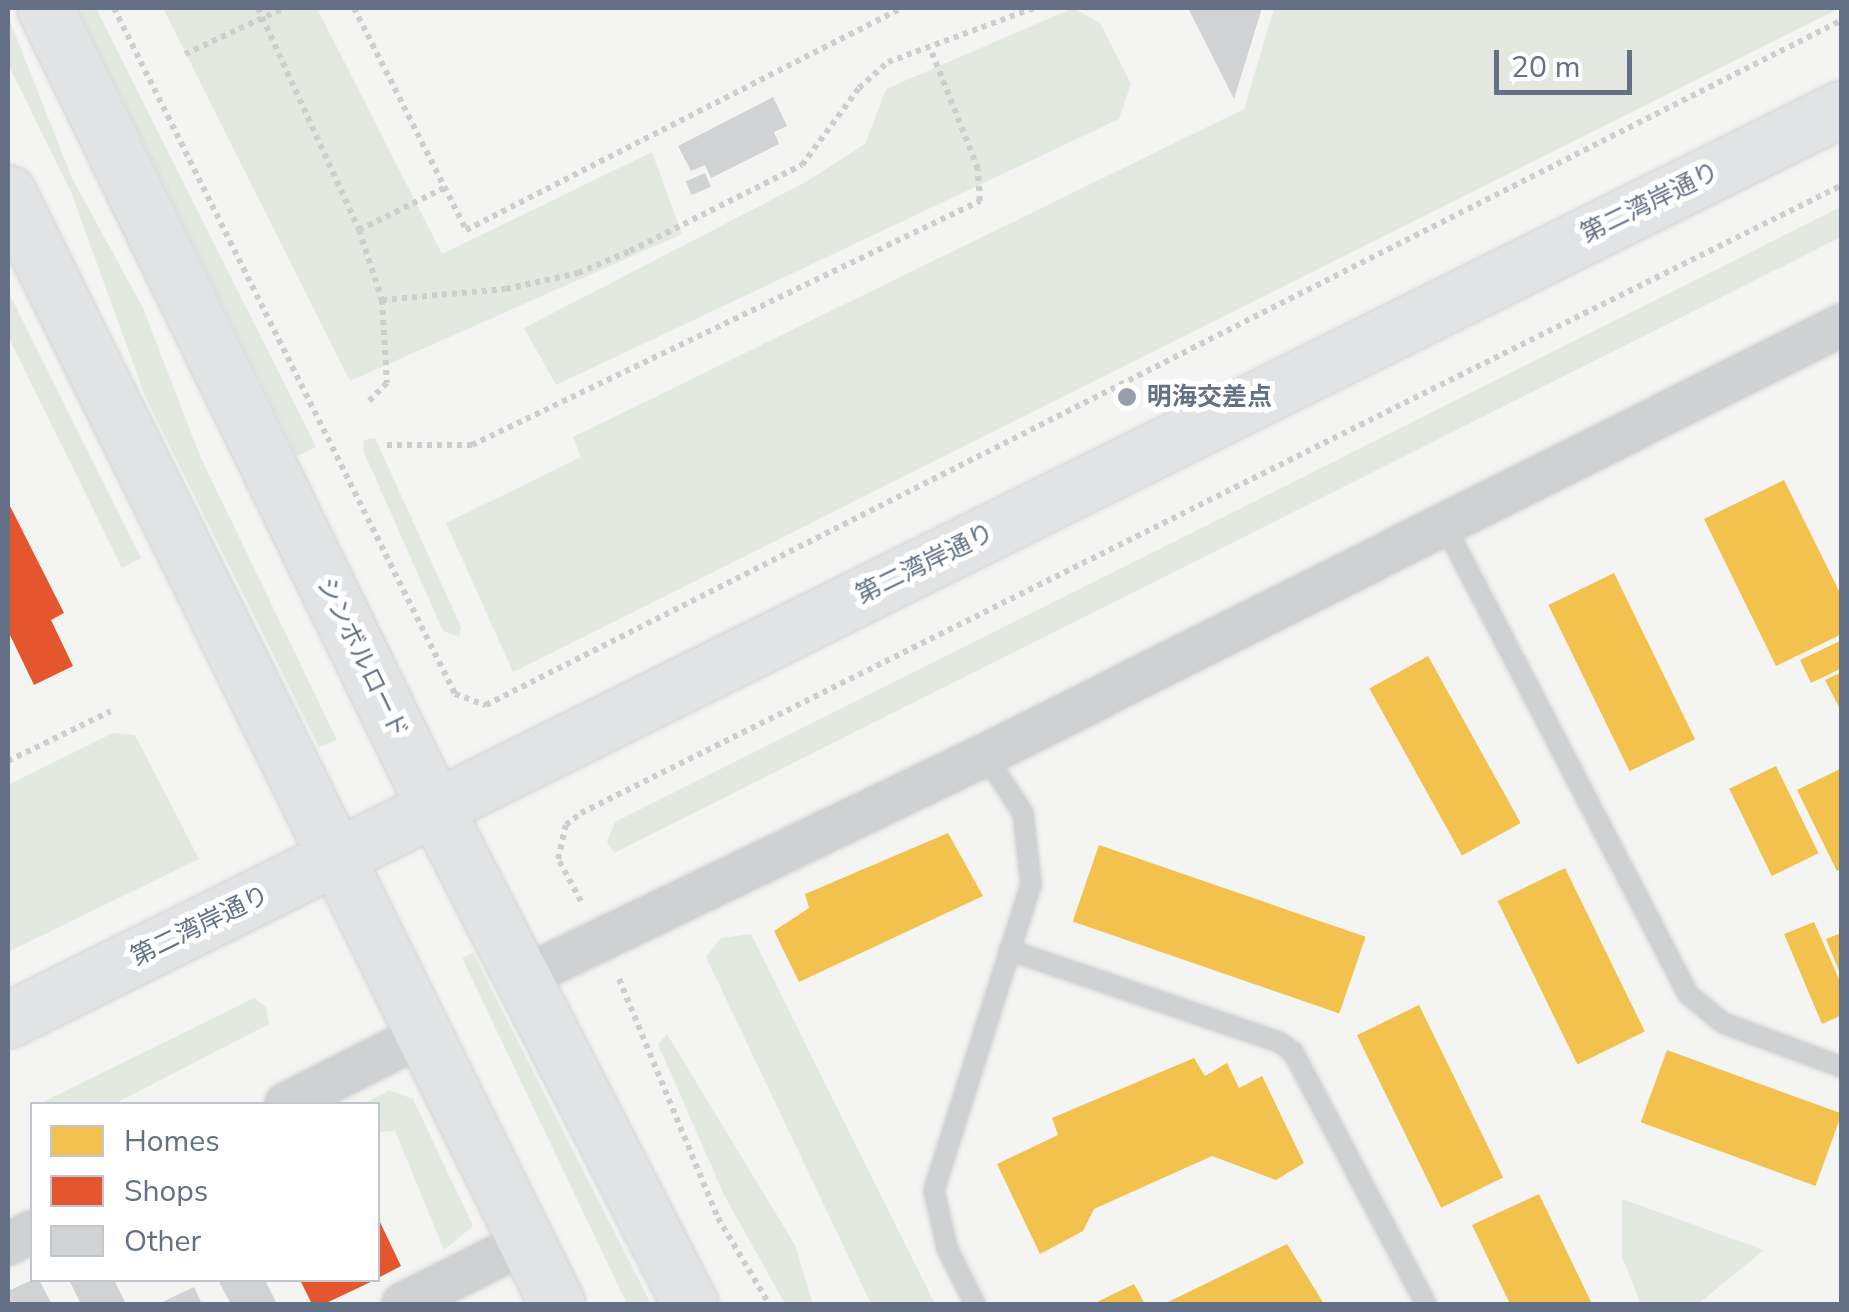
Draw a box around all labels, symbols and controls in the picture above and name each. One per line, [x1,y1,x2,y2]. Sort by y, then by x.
scale bar [1499,30,1636,92]
text: 20 m [1511,47,1580,88]
street label: 第二湾岸通り [1576,157,1724,249]
place label: 明海交差点 [1147,382,1272,412]
marker: 明海交差点 [1116,386,1138,408]
street label: 第二湾岸通り [851,518,999,610]
street label: シンボルロード [310,573,414,743]
street label: 第二湾岸通り [126,880,274,972]
legend [30,1102,380,1282]
text: Homes [124,1121,220,1162]
text: Shops [124,1171,208,1212]
text: Other [124,1221,201,1262]

